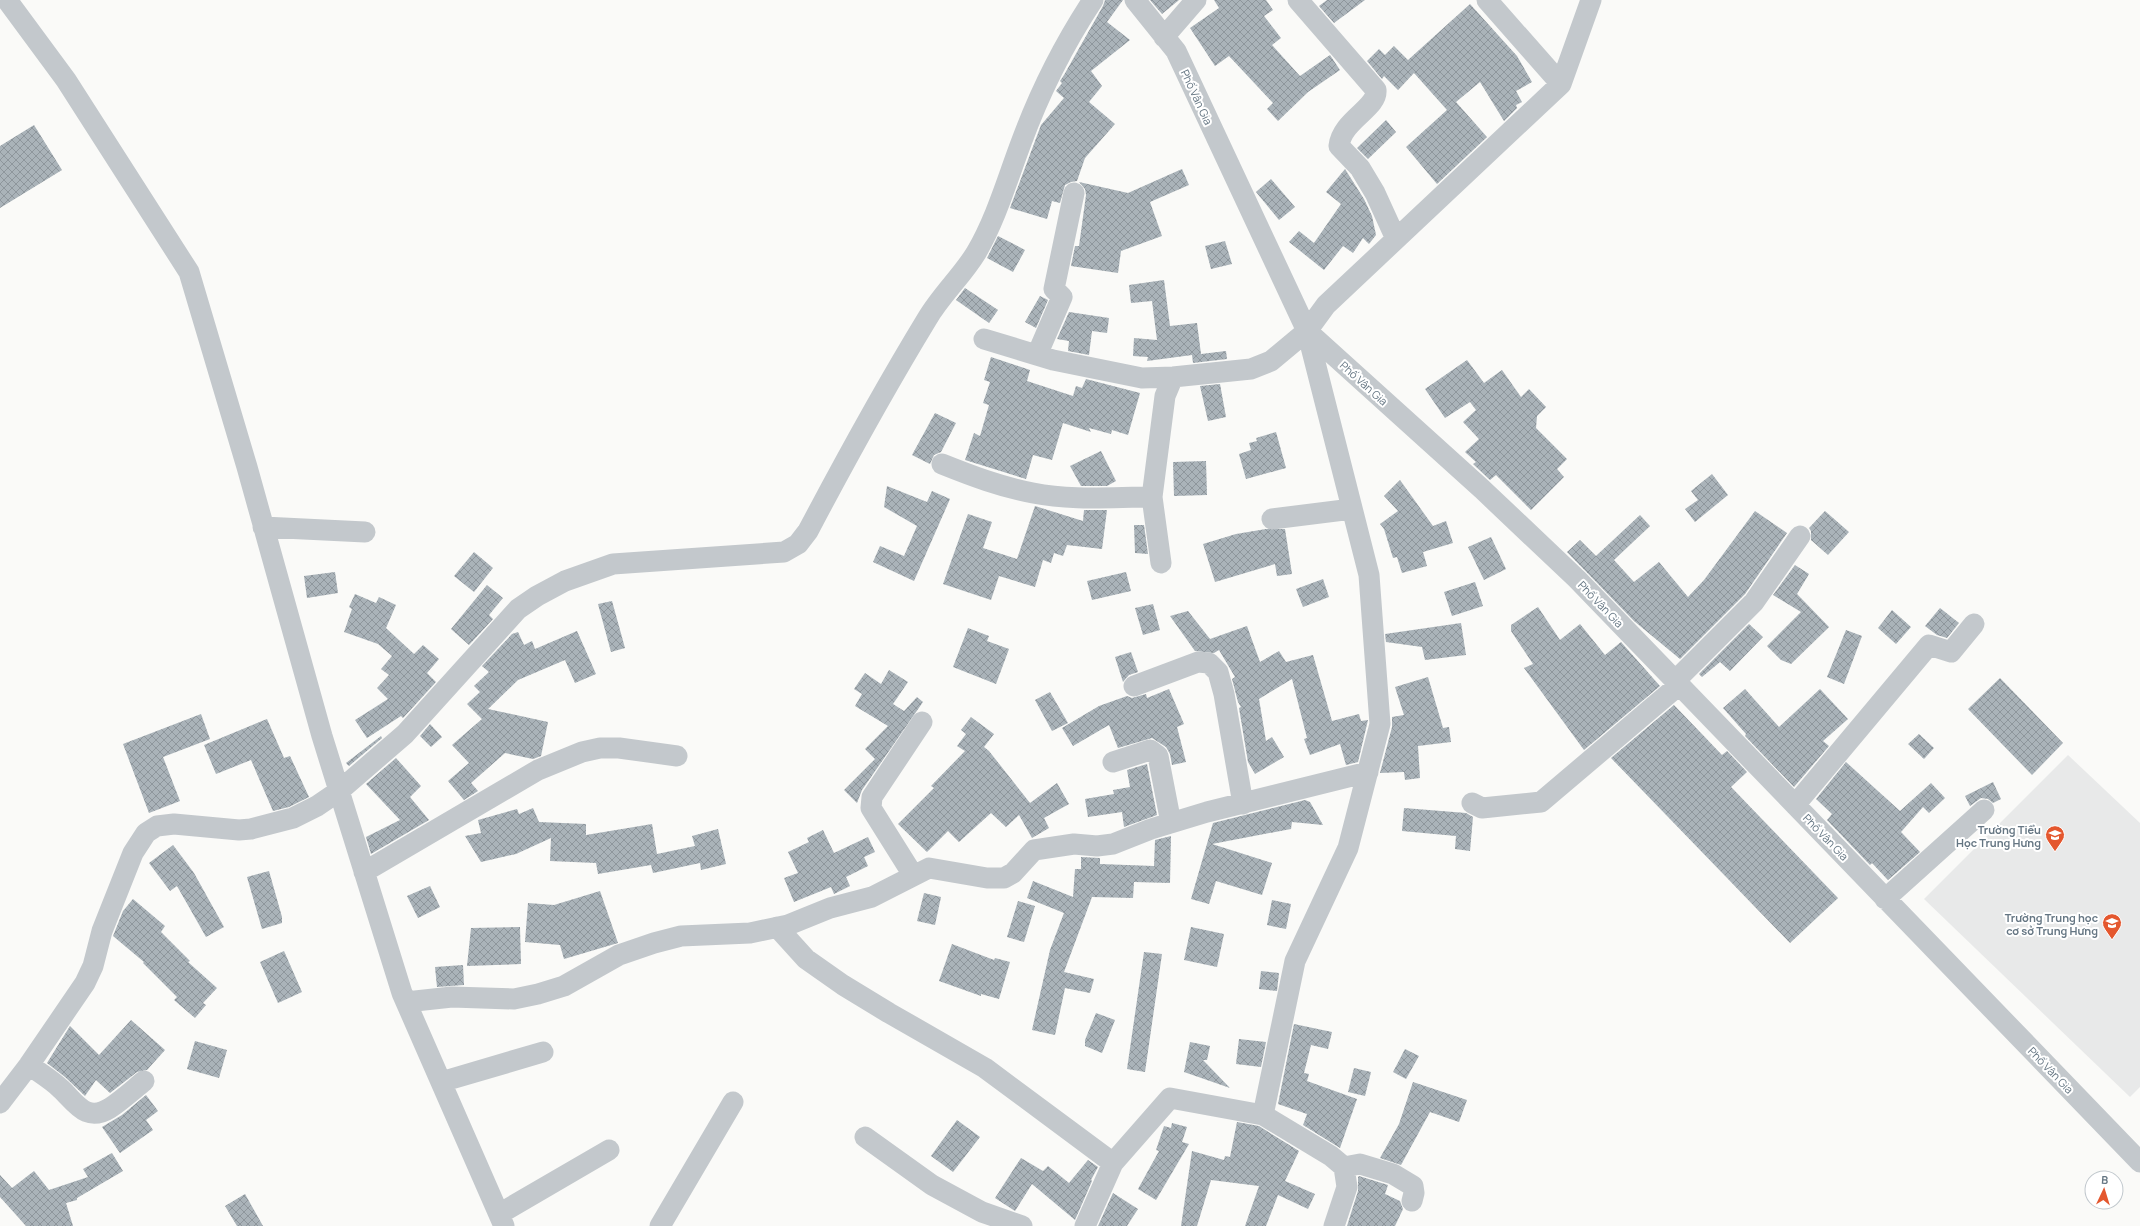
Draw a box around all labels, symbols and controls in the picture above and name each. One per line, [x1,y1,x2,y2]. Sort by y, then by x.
street label: Phố Vân Gia [1178,67,1216,127]
street label: Phố Vân Gia [1337,358,1391,408]
street label: Phố Vân Gia [1575,577,1627,631]
street label: Phố Vân Gia [1800,810,1852,864]
place label: Trường Tiểu Học Trung Hưng [1956,822,2041,850]
school or university icon: Trường Tiểu Học Trung Hưng [2044,824,2066,852]
place label: Trường Trung học cơ sở Trung Hưng [2005,910,2098,938]
school or university icon: Trường Trung học cơ sở Trung Hưng [2101,912,2123,940]
street label: Phố Vân Gia [2025,1043,2077,1097]
north arrow [2084,1170,2124,1210]
text: B [2101,1172,2109,1187]

